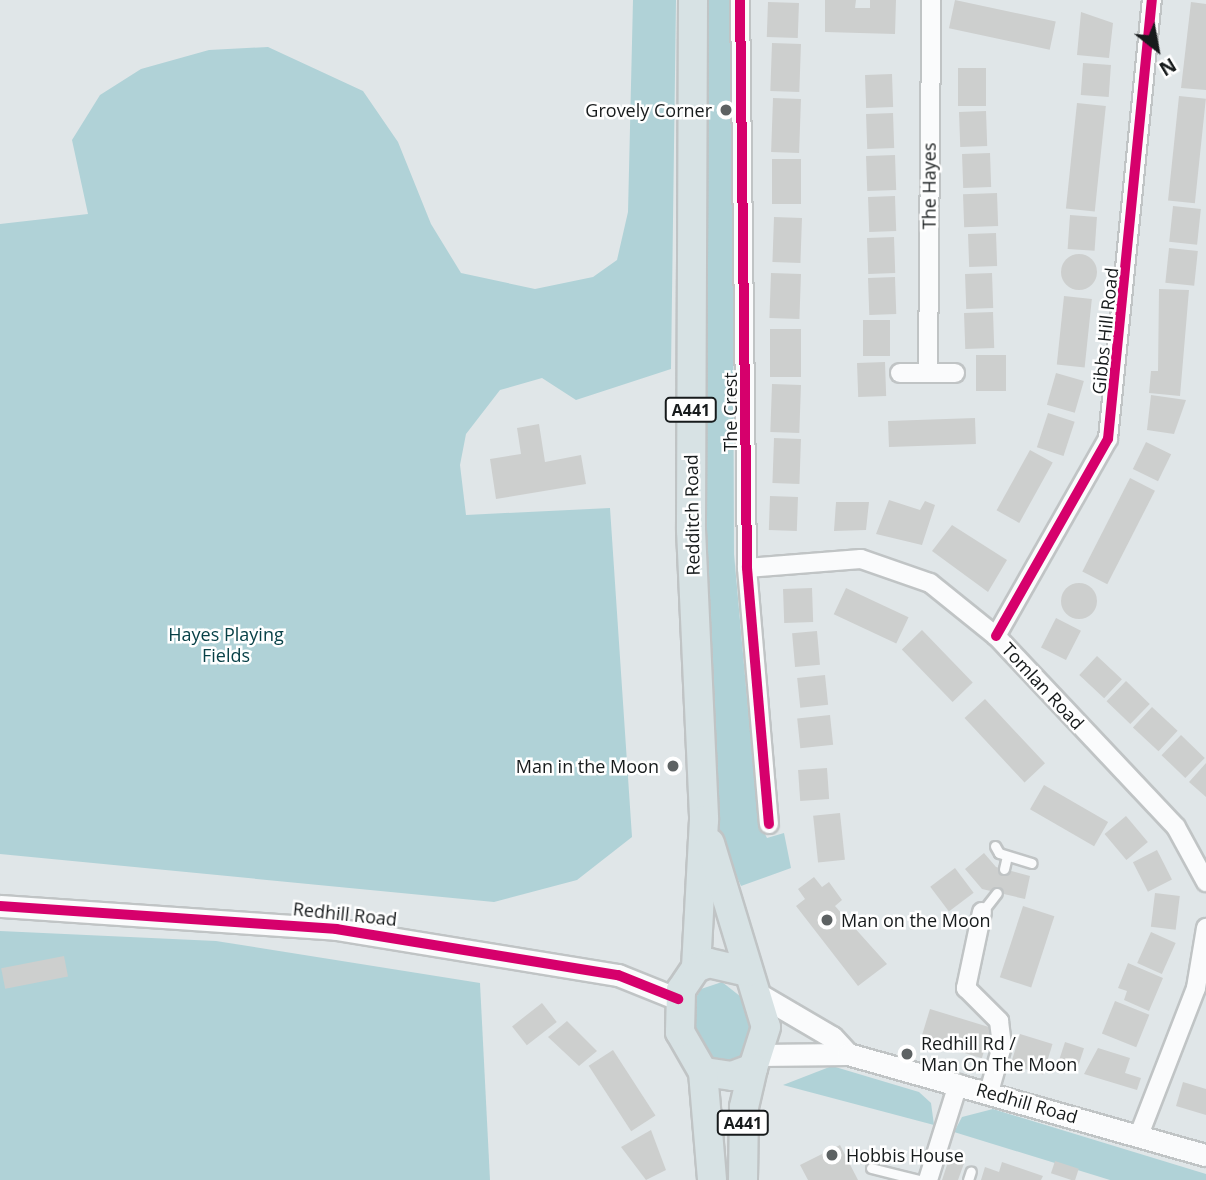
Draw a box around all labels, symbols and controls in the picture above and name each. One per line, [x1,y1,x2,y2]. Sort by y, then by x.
north arrow [1122,14,1192,84]
text: N [1155,52,1181,82]
place label: Grovely Corner [585,99,712,121]
marker: Grovely Corner [718,102,734,118]
street label: The Hayes [918,143,940,229]
street label: Gibbs Hill Road [1088,266,1122,396]
street label: The Crest [719,372,741,452]
road number: A441 [665,398,717,422]
street label: Redditch Road [680,454,704,576]
park label: Hayes Playing Fields [168,624,284,666]
street label: Tomlan Road [997,638,1089,734]
place label: Man in the Moon [516,755,659,777]
marker: Man in the Moon [665,758,681,774]
street label: Redhill Road [292,898,398,930]
place label: Man on the Moon [841,909,991,931]
marker: Man on the Moon [819,912,835,928]
place label: Redhill Rd / Man On The Moon [921,1033,1077,1076]
marker: Redhill Rd / Man On The Moon [899,1046,915,1062]
street label: Redhill Road [974,1078,1080,1128]
road number: A441 [717,1110,769,1135]
place label: Hobbis House [846,1144,964,1166]
marker: Hobbis House [824,1147,840,1163]

